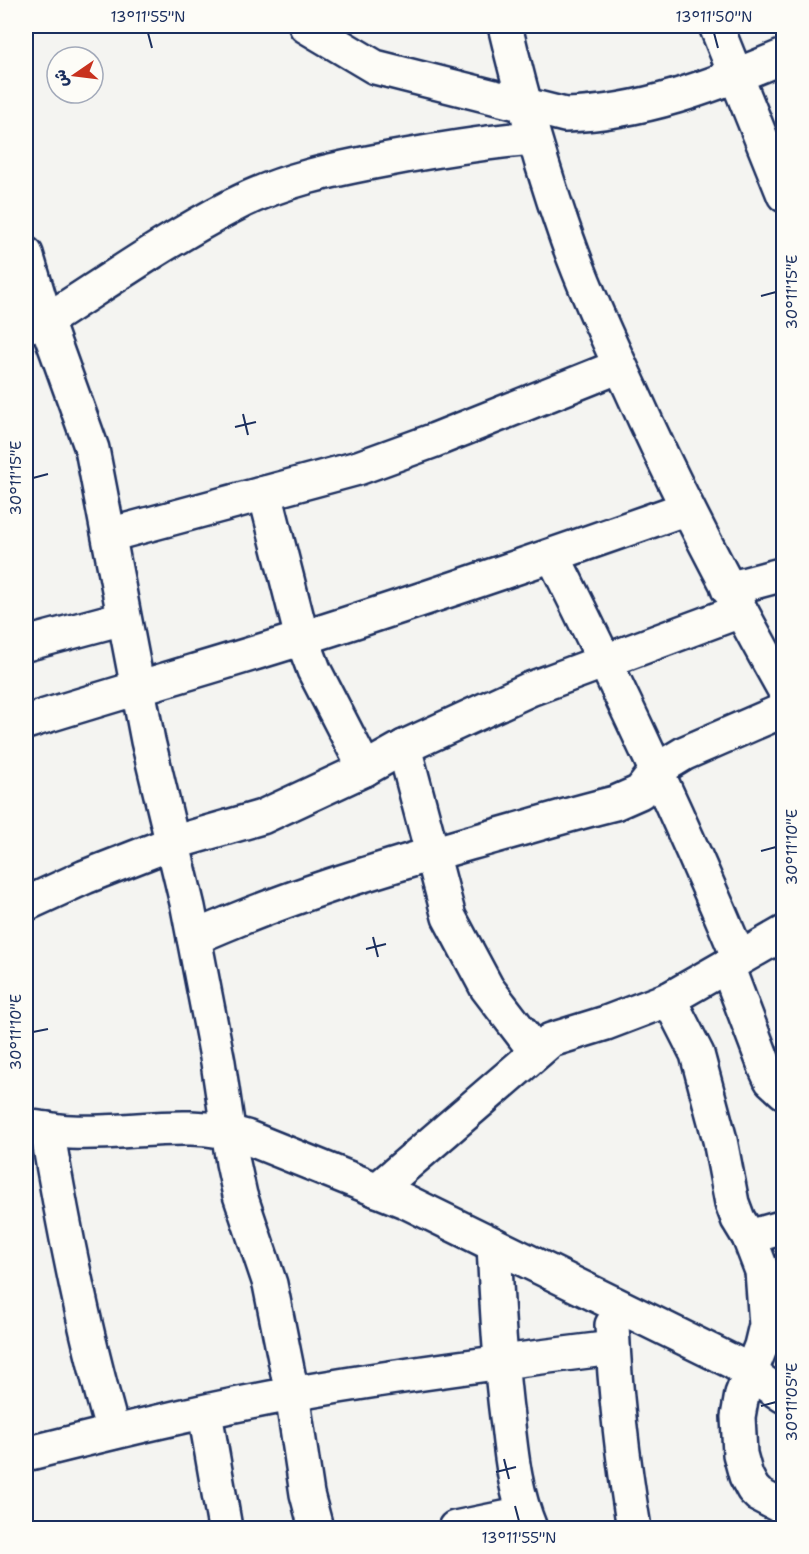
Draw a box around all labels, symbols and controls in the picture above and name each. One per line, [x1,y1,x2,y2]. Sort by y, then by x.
text: 13°11'55"N [111,7,186,27]
text: 13°11'50"N [676,7,752,27]
north arrow [45,45,105,105]
text: ش [49,67,73,90]
text: 30°11'15"E [782,255,802,329]
text: 30°11'15"E [6,441,26,515]
text: 30°11'10"E [782,809,802,885]
text: 30°11'10"E [6,994,26,1070]
text: 30°11'05"E [782,1363,802,1441]
text: 13°11'55"N [482,1528,557,1548]

